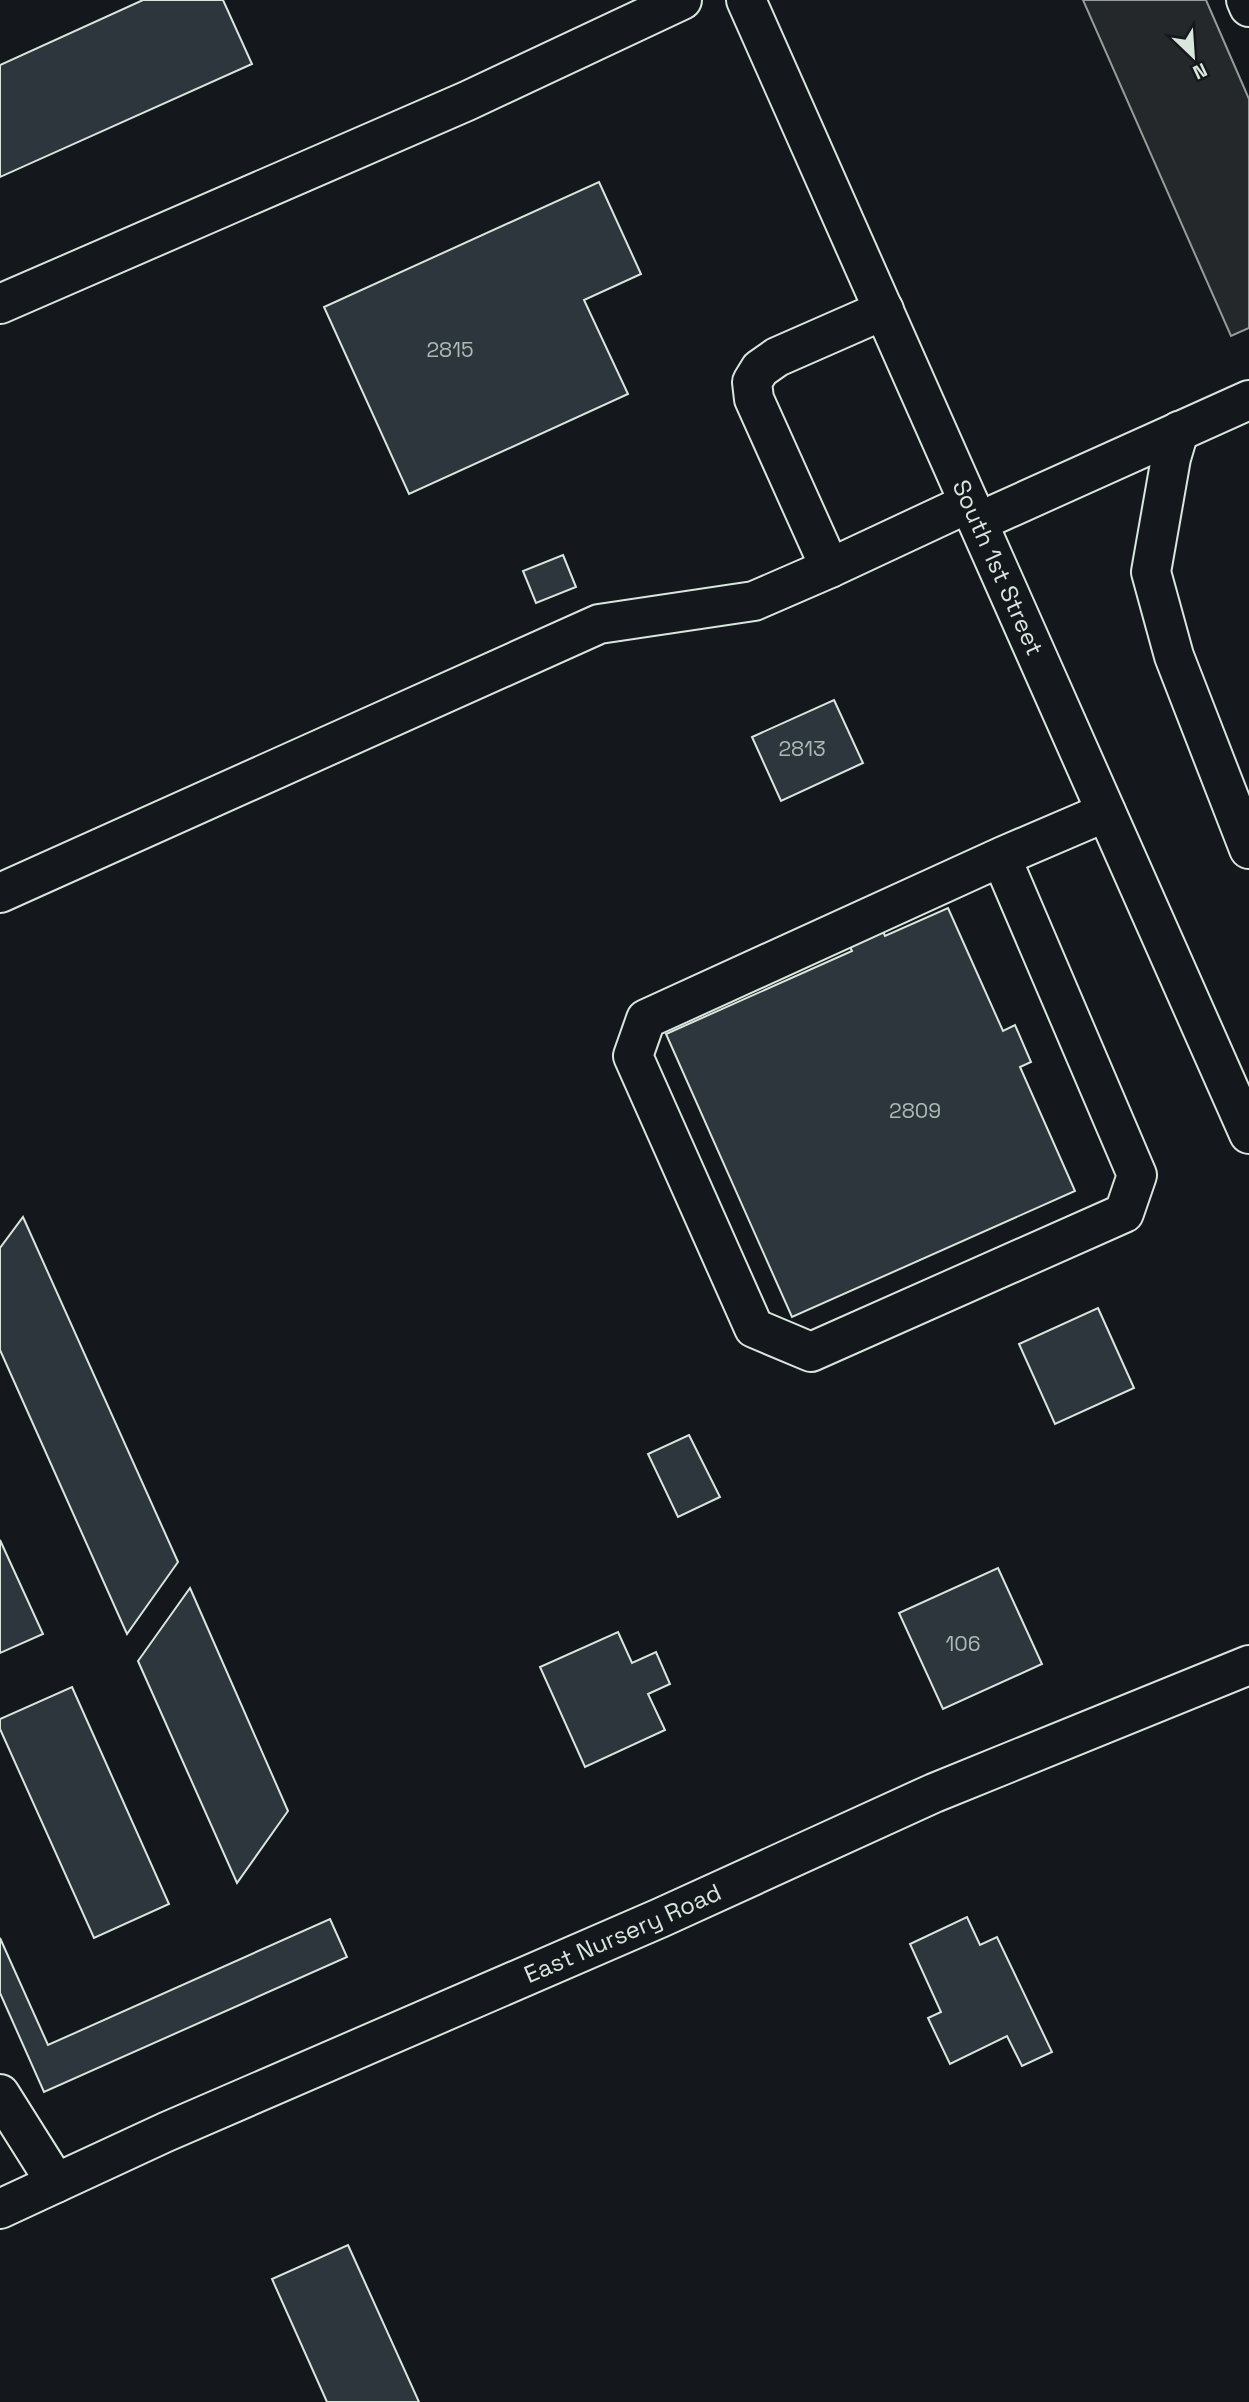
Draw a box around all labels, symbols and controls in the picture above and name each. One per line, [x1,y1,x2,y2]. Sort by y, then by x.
north arrow [1158,21,1228,91]
text: N [1189,57,1211,85]
house number: 2815 [426,336,474,363]
street label: South 1st Street [946,475,1051,660]
house number: 2813 [778,735,826,762]
house number: 2809 [889,1097,941,1124]
house number: 106 [945,1630,981,1657]
street label: East Nursery Road [519,1876,726,1990]

